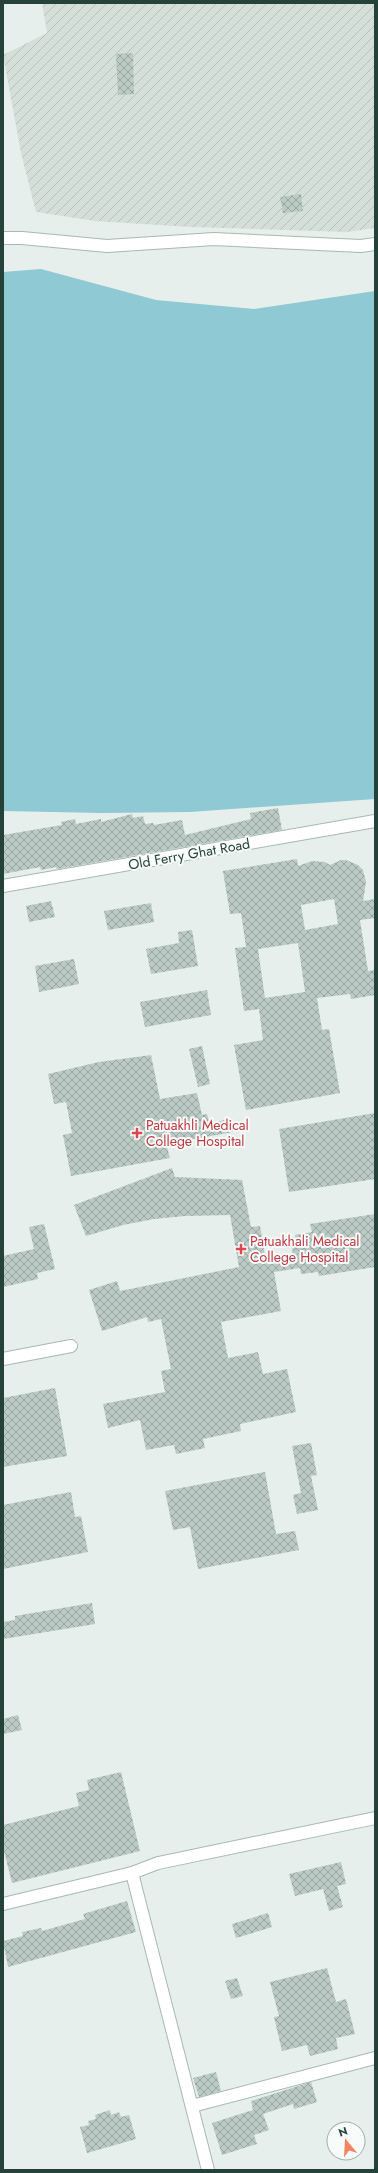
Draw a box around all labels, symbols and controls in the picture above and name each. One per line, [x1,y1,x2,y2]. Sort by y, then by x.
street label: Old Ferry Ghat Road [127,833,251,875]
place label: Patuakhli Medical College Hospital [146,1115,249,1151]
marker: Patuakhli Medical College Hospital [131,1127,143,1139]
place label: Patuakhali Medical College Hospital [250,1231,360,1267]
marker: Patuakhali Medical College Hospital [235,1243,247,1255]
north arrow [326,2121,366,2161]
text: N [336,2123,350,2140]

